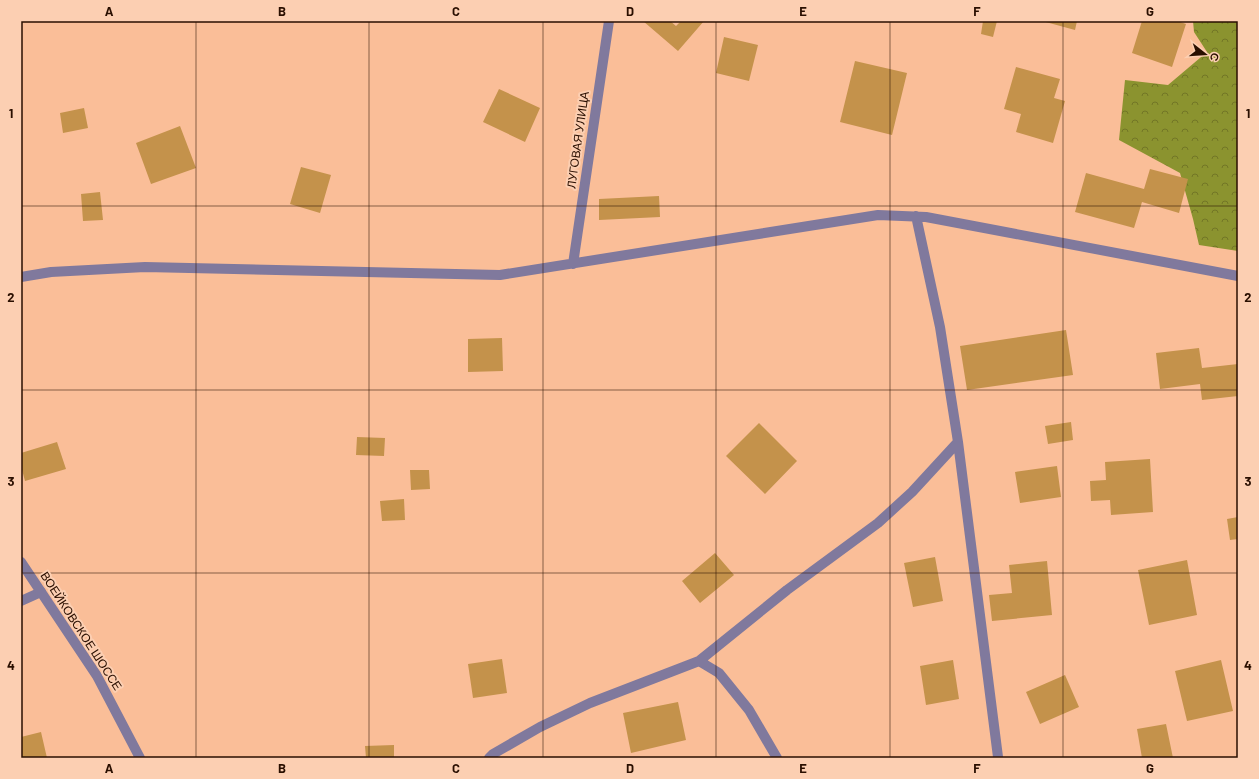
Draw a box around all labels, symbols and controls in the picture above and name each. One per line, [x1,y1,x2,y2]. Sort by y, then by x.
text: A [105,3,114,19]
text: B [278,3,286,19]
text: C [452,3,460,19]
text: D [626,3,634,19]
text: E [799,3,807,19]
text: F [973,3,981,19]
text: G [1146,3,1154,19]
north arrow [1185,34,1225,74]
text: С [1208,51,1222,63]
street label: ЛУГОВАЯ УЛИЦА [563,90,592,189]
text: 1 [9,105,13,121]
text: 1 [1246,105,1250,121]
text: 2 [7,289,15,305]
text: 2 [1244,289,1252,305]
text: 3 [7,473,15,489]
text: 3 [1244,473,1252,489]
street label: ВОЕЙКОВСКОЕ ШОССЕ [38,569,125,692]
text: 4 [7,657,15,673]
text: 4 [1244,657,1252,673]
text: A [105,760,114,776]
text: B [278,760,286,776]
text: C [452,760,460,776]
text: D [626,760,634,776]
text: E [799,760,807,776]
text: F [973,760,981,776]
text: G [1146,760,1154,776]

